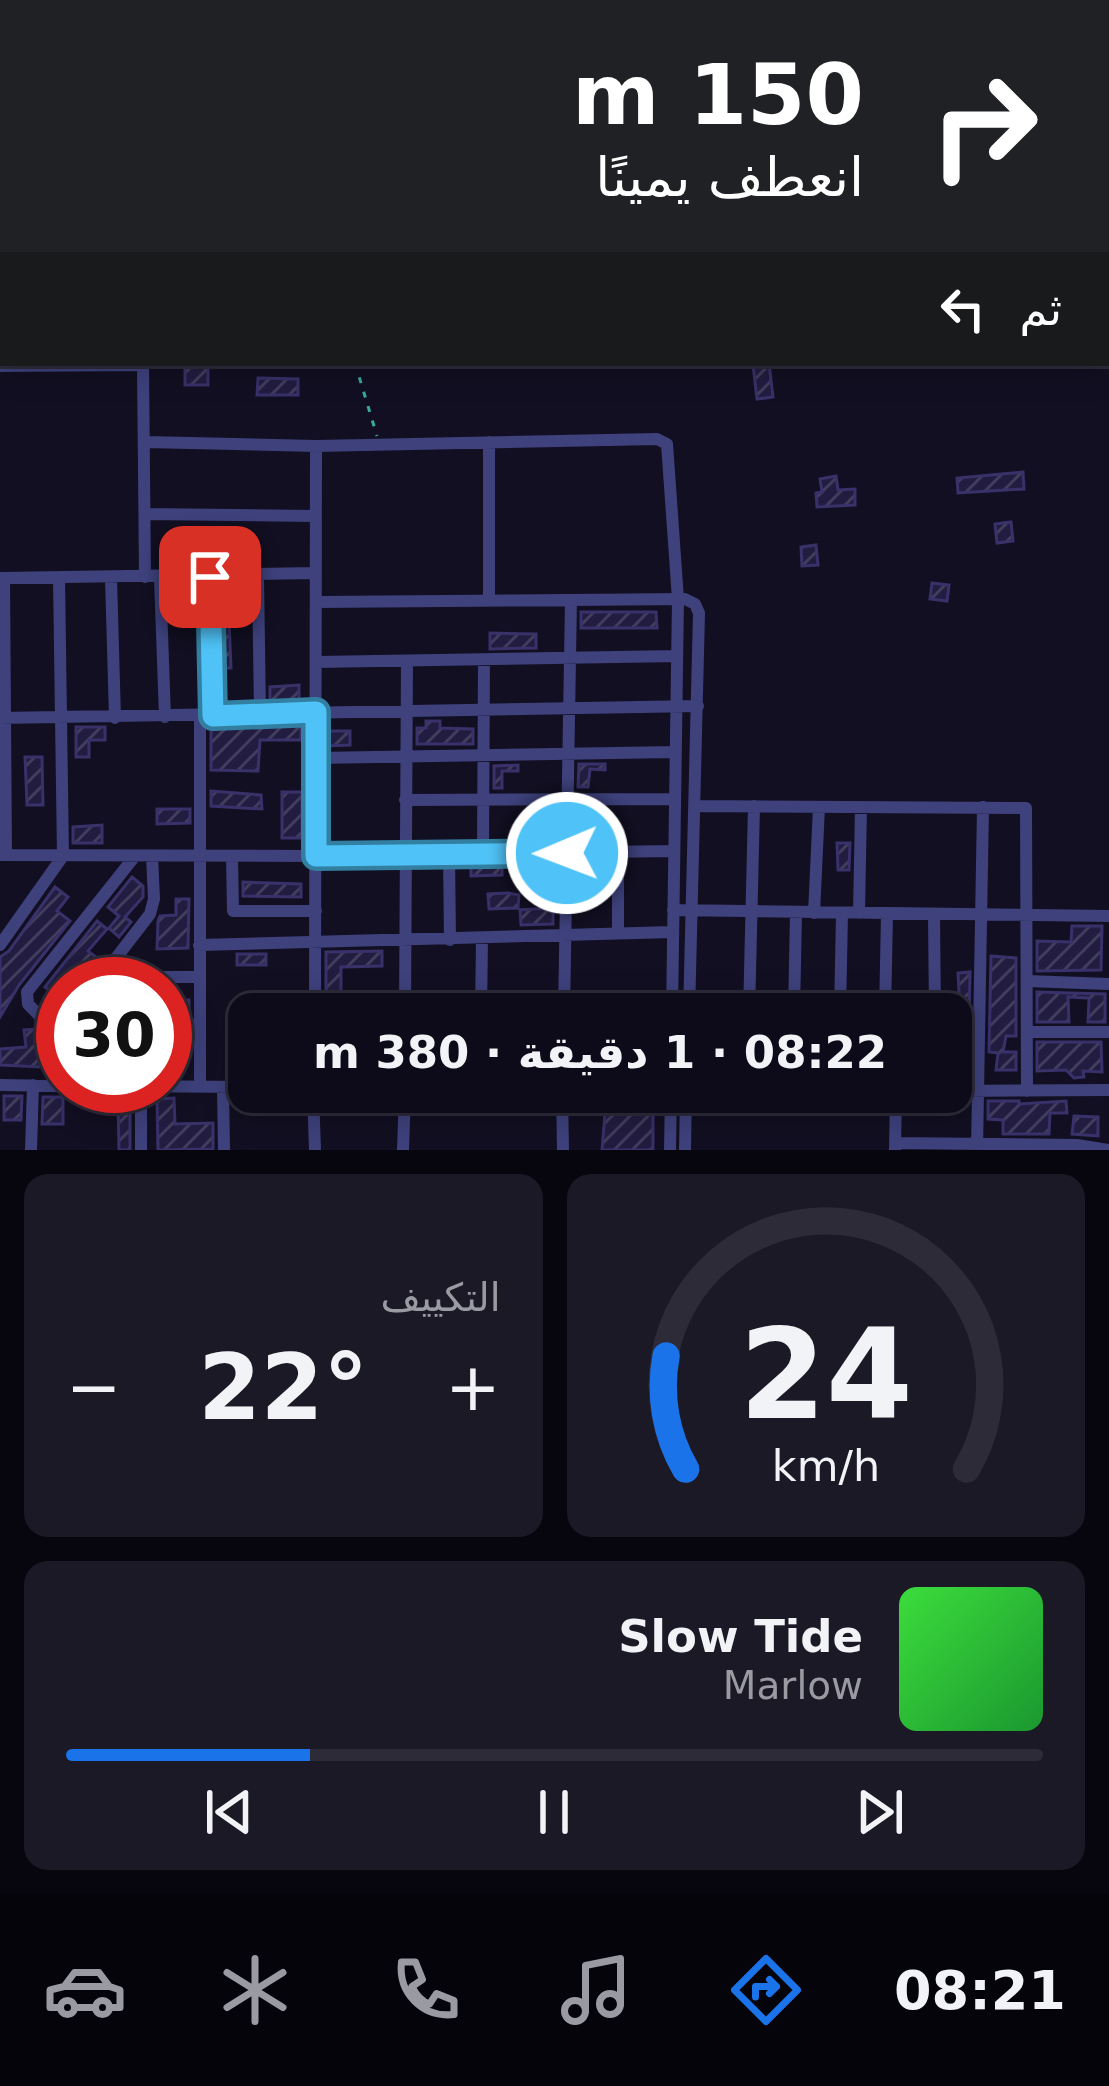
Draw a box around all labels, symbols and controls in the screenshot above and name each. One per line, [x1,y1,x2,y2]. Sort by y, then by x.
text: 150 m [572,46,864,144]
icon: right [906,48,1062,204]
text: انعطف يمينًا [595,146,864,209]
icon: left [930,276,996,342]
text: ثم [1020,283,1062,336]
pin [159,526,261,628]
icon: arrive [177,544,243,610]
position arrow [504,790,630,916]
speed limit sign: 30 [36,957,192,1113]
text: 08:22 · 1 دقيقة · 380 m [313,1026,887,1079]
text: التكييف [381,1275,501,1320]
text: 24 [739,1302,913,1447]
text: 22° [198,1335,368,1440]
text: − [66,1349,121,1426]
text: + [445,1349,501,1426]
text: km/h [772,1440,880,1490]
text: Slow Tide [618,1610,863,1663]
text: Marlow [723,1663,863,1708]
icon: previous [196,1779,262,1845]
icon: pause [521,1779,587,1845]
icon: next [847,1779,913,1845]
icon: car [43,1948,127,2032]
icon: climate [213,1948,297,2032]
icon: phone [384,1948,468,2032]
icon: music [554,1948,638,2032]
icon: directions [724,1948,808,2032]
text: 08:21 [894,1959,1066,2022]

